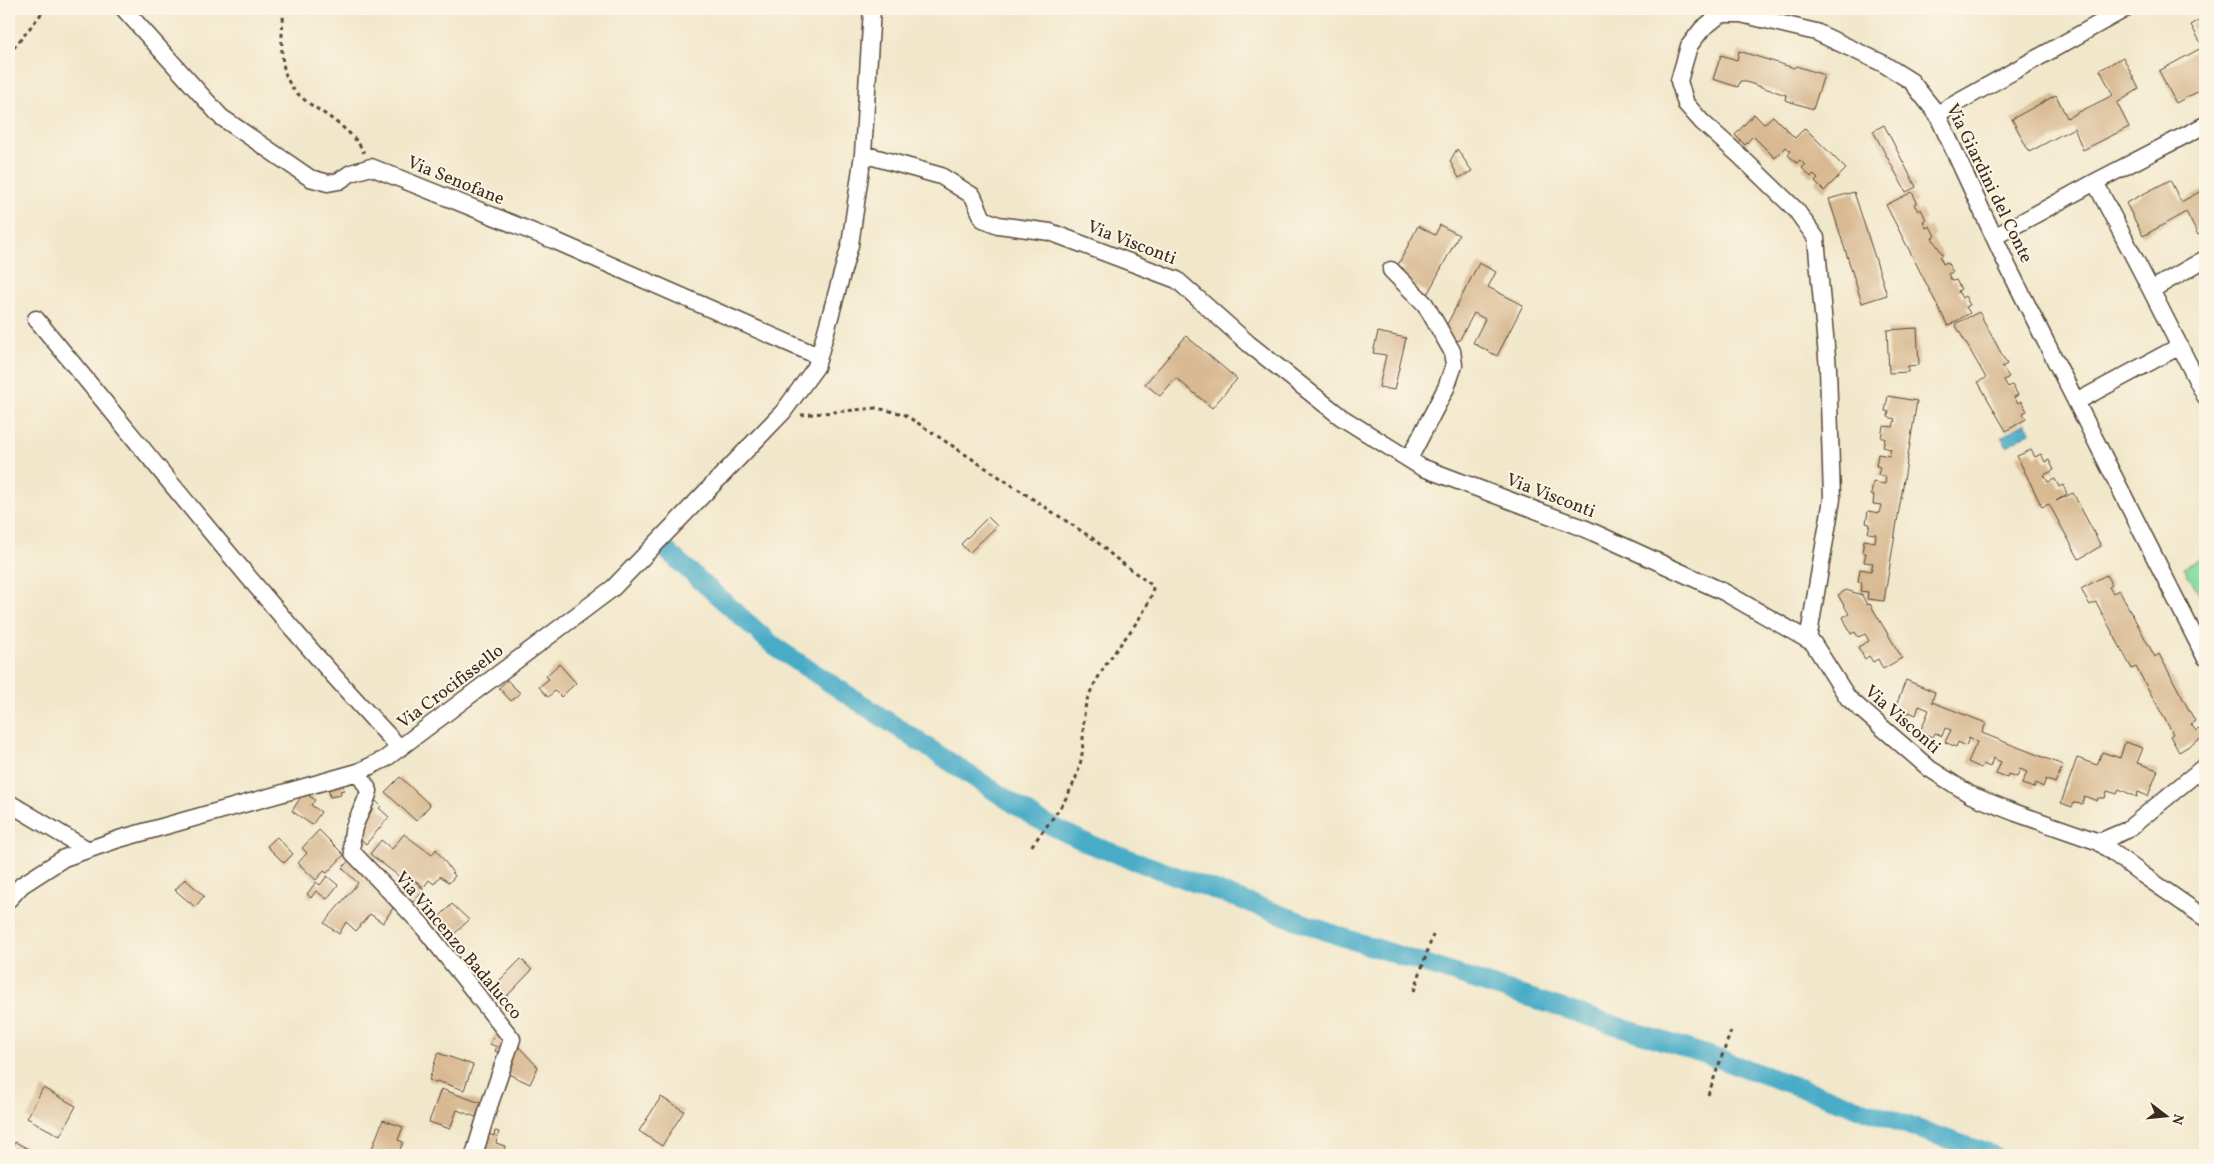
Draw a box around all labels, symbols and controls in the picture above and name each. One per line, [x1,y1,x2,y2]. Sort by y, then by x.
street label: Via Giardini del Conte [1939,100,2038,267]
street label: Via Senofane [403,151,508,212]
street label: Via Visconti [1083,215,1180,272]
street label: Via Visconti [1502,468,1599,525]
street label: Via Crocifissello [393,639,509,735]
street label: Via Visconti [1859,680,1946,760]
street label: Via Vincenzo Badalucco [388,866,527,1025]
north arrow [2142,1092,2192,1142]
text: N [2167,1112,2188,1127]

